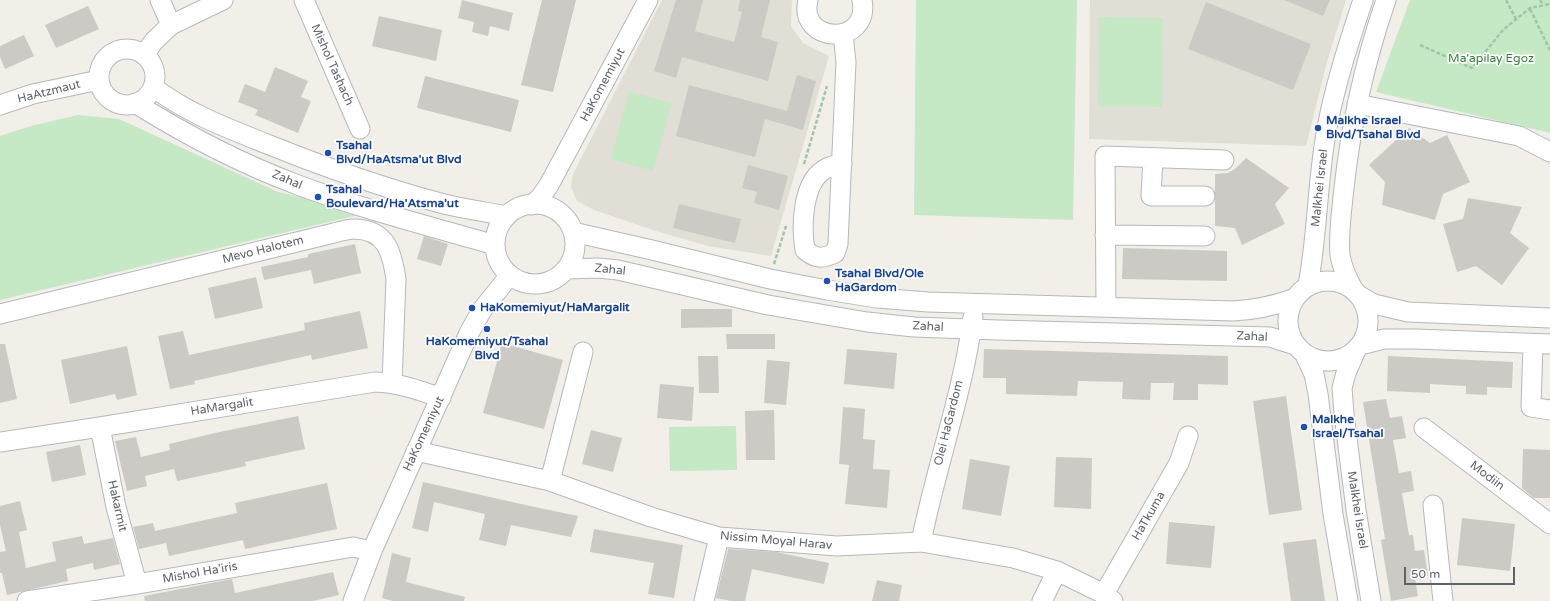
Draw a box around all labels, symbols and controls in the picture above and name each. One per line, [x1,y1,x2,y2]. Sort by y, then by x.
street label: Mishol Tashach [308,22,356,108]
street label: HaKomemiyut [578,46,628,124]
park label: Ma'apilay Egoz [1448,52,1534,66]
street label: HaAtzmaut [16,77,82,107]
place label: Malkhe Israel Blvd/Tsahal Blvd [1326,114,1421,142]
marker: Malkhe Israel Blvd/Tsahal Blvd [1313,123,1323,133]
place label: Tsahal Blvd/HaAtsma'ut Blvd [336,139,462,167]
marker: Tsahal Blvd/HaAtsma'ut Blvd [323,148,333,158]
street label: Malkhei Israel [1309,148,1331,228]
street label: Zahal [270,167,304,193]
place label: Tsahal Boulevard/Ha'Atsma'ut [326,183,459,211]
marker: Tsahal Boulevard/Ha'Atsma'ut [313,192,323,202]
street label: Mevo Halotem [221,233,305,267]
street label: Zahal [594,261,626,279]
place label: Tsahal Blvd/Ole HaGardom [835,267,924,295]
marker: Tsahal Blvd/Ole HaGardom [822,276,832,286]
place label: HaKomemiyut/HaMargalit [480,301,630,315]
marker: HaKomemiyut/HaMargalit [467,303,477,313]
street label: Zahal [912,319,944,335]
marker: HaKomemiyut/Tsahal Blvd [482,324,492,334]
street label: Zahal [1236,329,1268,345]
place label: HaKomemiyut/Tsahal Blvd [426,335,548,363]
street label: Olei HaGardom [931,379,967,467]
street label: HaKomemiyut [400,394,448,474]
street label: HaMargalit [190,395,254,419]
place label: Malkhe Israel/Tsahal [1312,413,1383,441]
marker: Malkhe Israel/Tsahal [1299,422,1309,432]
street label: Modiin [1467,458,1507,494]
street label: Malkhei Israel [1344,470,1370,550]
street label: Hakarmit [104,479,130,533]
street label: HaTkuma [1129,489,1169,543]
street label: Nissim Moyal Harav [719,529,833,553]
street label: Mishol Ha'iris [161,559,239,587]
scale bar [1406,559,1517,585]
text: 50 m [1411,567,1440,581]

